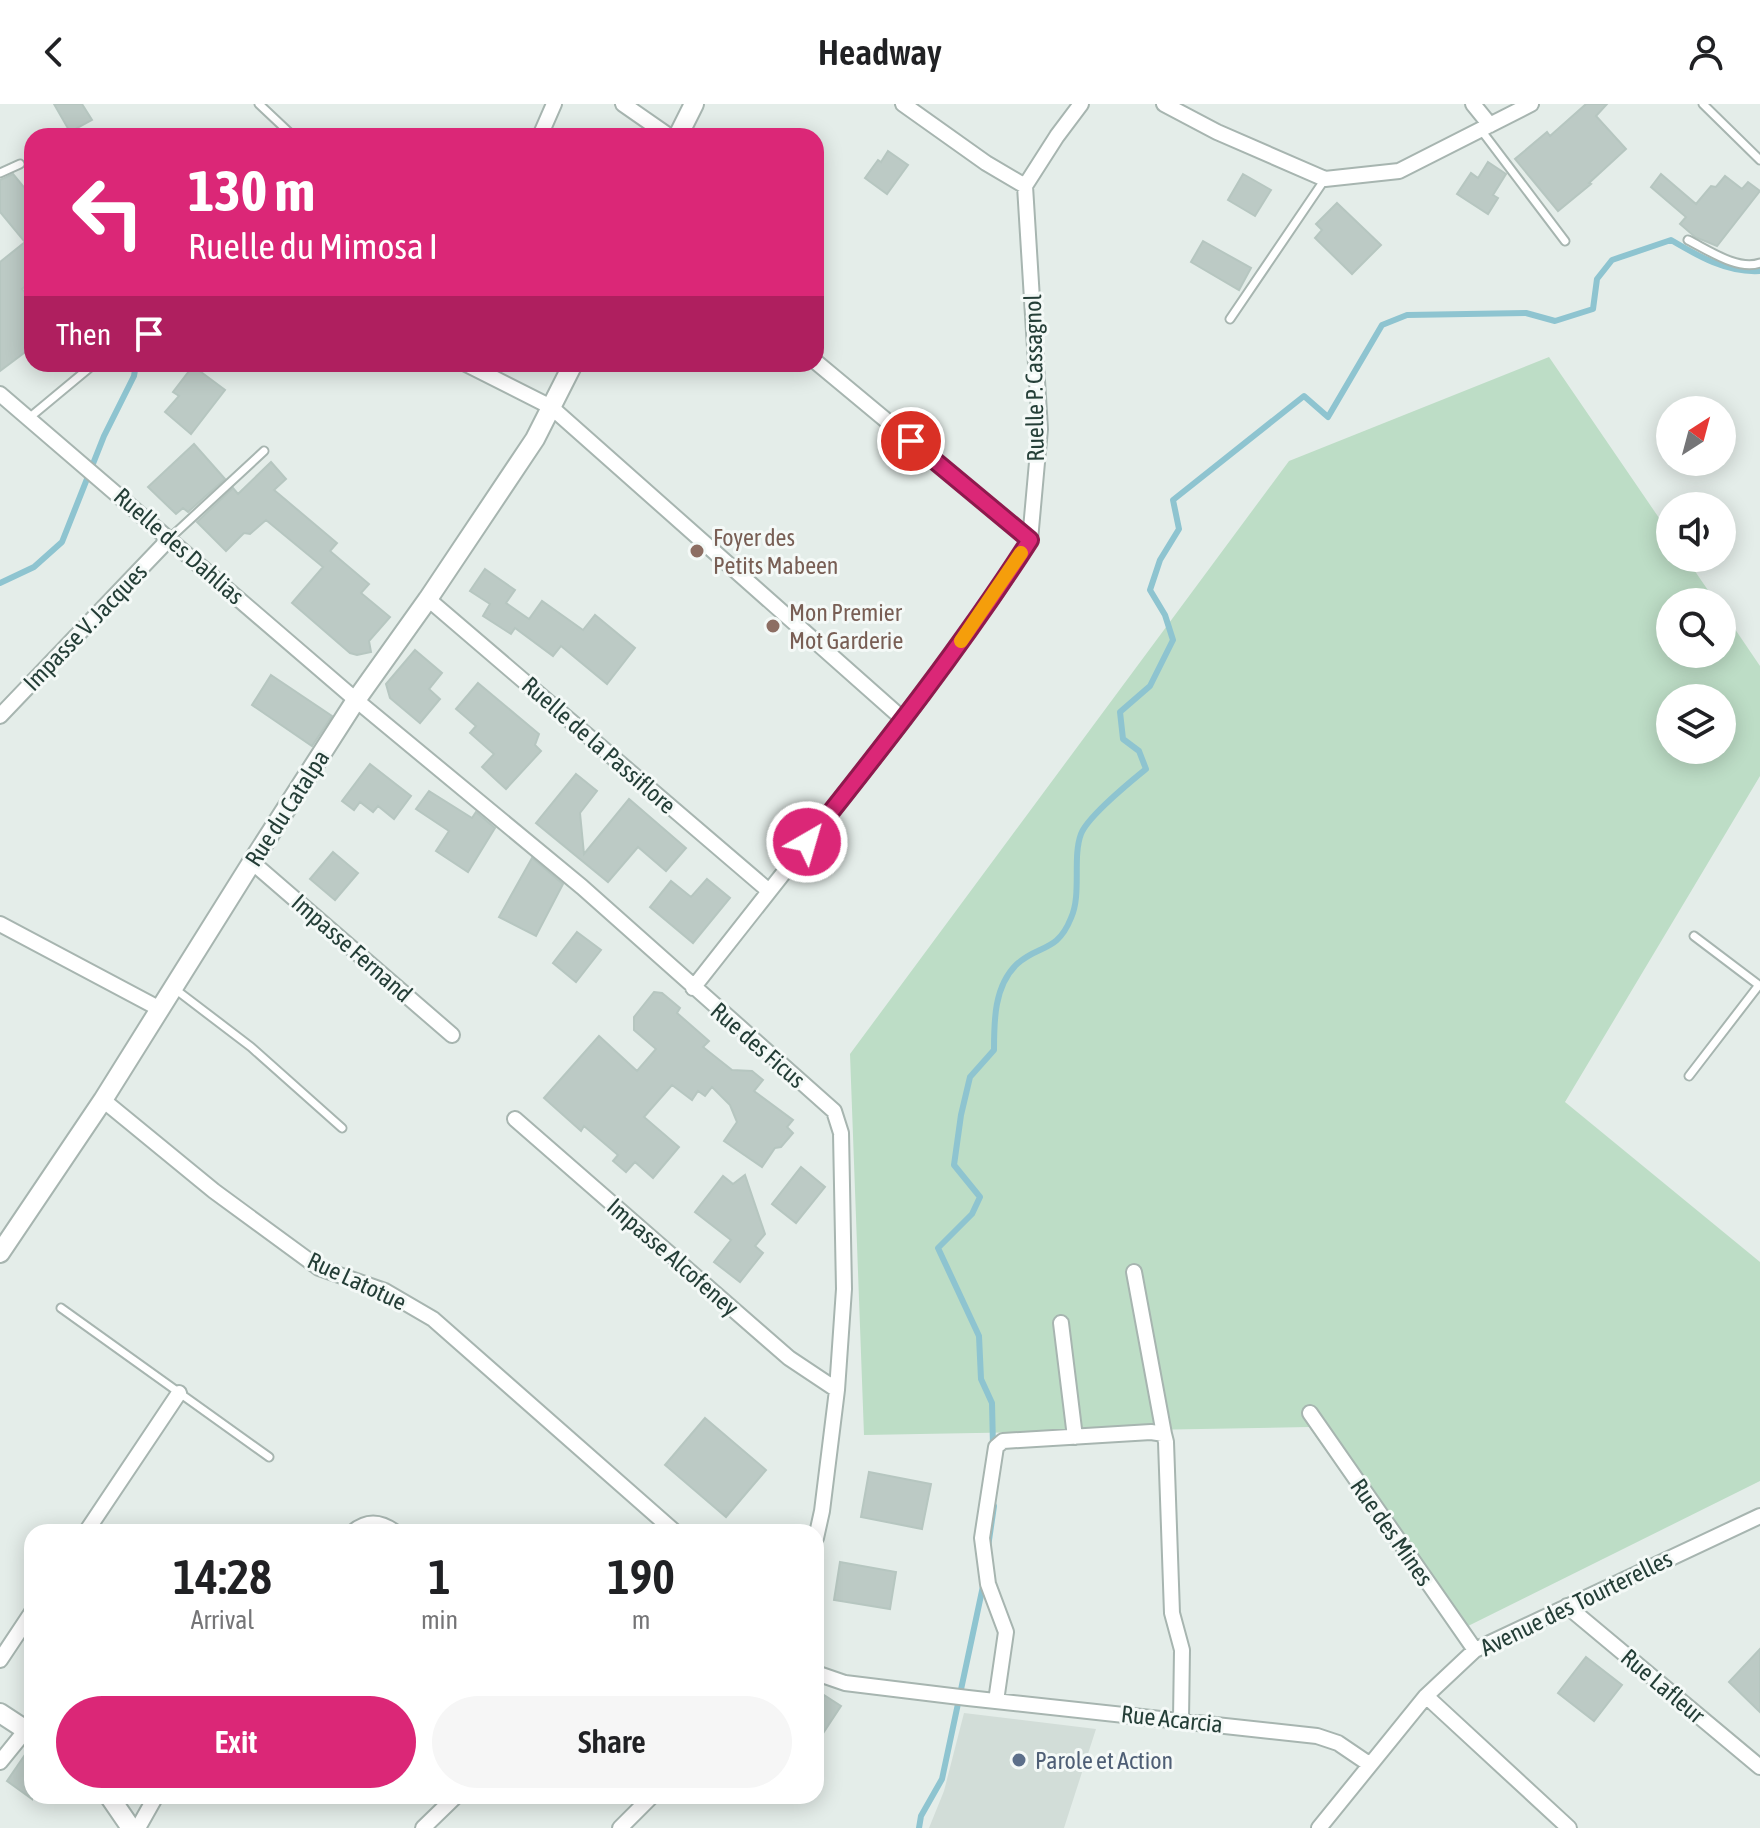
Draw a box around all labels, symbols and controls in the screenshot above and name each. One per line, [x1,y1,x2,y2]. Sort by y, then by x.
icon: back [32,30,76,74]
icon: person [1684,30,1728,74]
text: Headway [818,31,942,73]
text: 130 m [188,159,315,223]
icon: left [56,160,160,264]
text: Ruelle du Mimosa I [188,225,438,267]
street label: Ruelle P. Cassagnol [1019,293,1049,462]
icon: arrive [127,312,171,356]
text: Then [56,317,111,351]
north arrow [1656,396,1736,476]
map controls [1656,396,1736,764]
pin [877,407,945,475]
icon: arrive [889,419,933,463]
street label: Ruelle des Dahlias [109,482,249,610]
button: sound [1656,492,1736,572]
place label: Foyer des Petits Mabeen [713,524,838,579]
marker: Foyer des Petits Mabeen [688,542,706,560]
street label: Impasse V. Jacques [18,558,152,696]
button: search [1656,588,1736,668]
place label: Mon Premier Mot Garderie [789,599,903,654]
marker: Mon Premier Mot Garderie [764,617,782,635]
street label: Ruelle de la Passiflore [517,671,681,819]
button: layers [1656,684,1736,764]
street label: Rue du Catalpa [239,745,335,871]
position arrow [765,800,849,884]
street label: Impasse Fernand [287,889,417,1007]
street label: Rue des Ficus [705,997,811,1093]
street label: Impasse Alcofeney [602,1193,744,1321]
street label: Rue Latotue [303,1246,411,1316]
street label: Rue des Mines [1345,1473,1439,1591]
street label: Avenue des Tourterelles [1476,1545,1676,1661]
text: 14:28 [173,1549,272,1604]
text: 1 [428,1549,451,1604]
text: 190 [607,1549,675,1604]
text: Arrival [191,1605,254,1635]
text: min [421,1605,458,1635]
text: m [632,1605,650,1635]
street label: Rue Lafleur [1616,1643,1711,1729]
button: Exit [56,1696,416,1788]
button: Share [432,1696,792,1788]
street label: Rue Acarcia [1120,1700,1224,1738]
place label: Parole et Action [1035,1747,1173,1774]
marker: Parole et Action [1010,1751,1028,1769]

